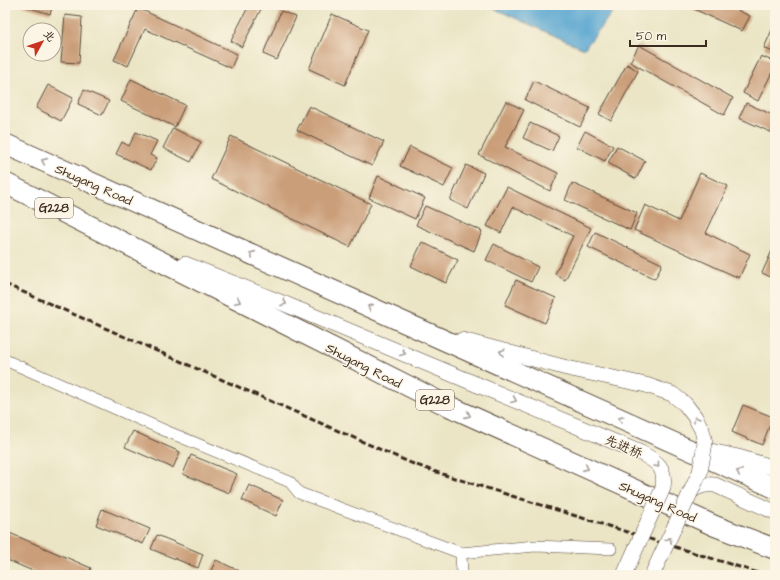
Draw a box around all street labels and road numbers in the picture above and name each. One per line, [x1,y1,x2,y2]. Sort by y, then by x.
street label: Shugang Road [52,160,135,211]
road number: G228 [35,198,73,218]
street label: Shugang Road [322,339,405,394]
road number: G228 [416,390,454,410]
street label: 先进桥 [602,431,645,463]
street label: Shugang Road [616,477,699,528]

